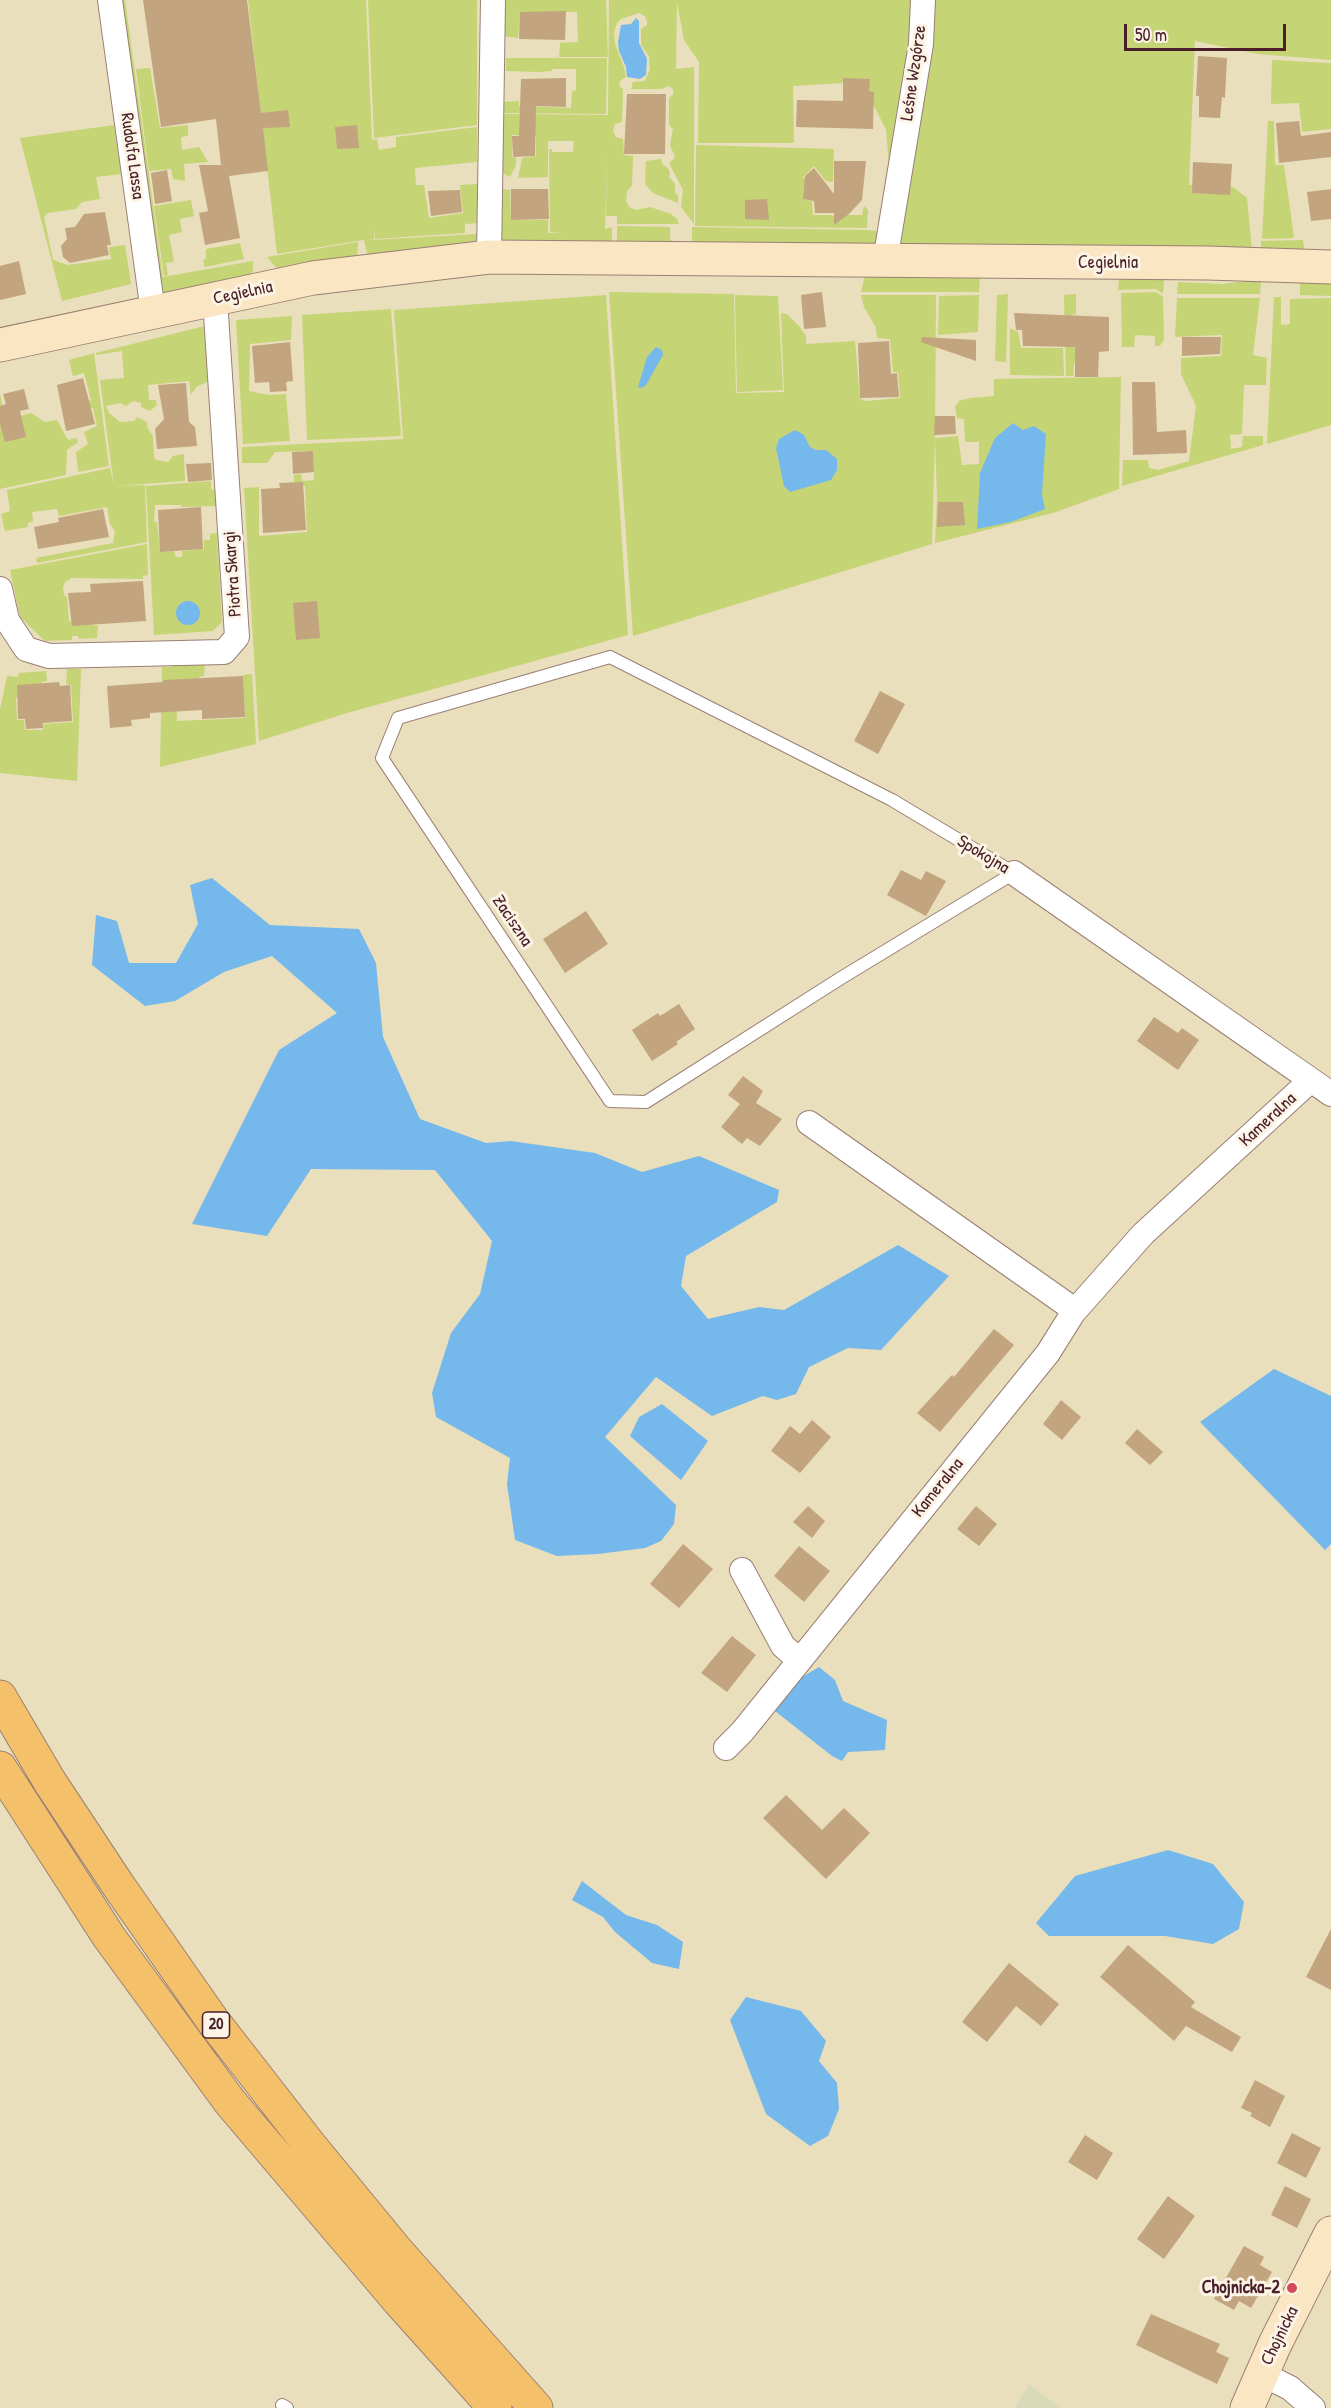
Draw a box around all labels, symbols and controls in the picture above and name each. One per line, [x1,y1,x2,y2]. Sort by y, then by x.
scale bar [1127,12,1289,50]
text: 50 m [1135,22,1167,47]
street label: Leśne Wzgórze [897,24,931,122]
street label: Rudolfa Lassa [115,112,149,200]
street label: Cegielnia [1078,252,1138,274]
street label: Cegielnia [211,276,275,310]
street label: Piotra Skargi [219,530,247,618]
street label: Spokojna [953,831,1013,879]
street label: Zaciszna [487,891,537,951]
street label: Kameralna [1235,1088,1301,1152]
street label: Kameralna [908,1454,968,1522]
road number: 20 [202,2012,230,2038]
place label: Chojnicka-2 [1202,2277,1280,2299]
marker: Chojnicka-2 [1285,2281,1299,2295]
street label: Chojnicka [1257,2303,1303,2369]

